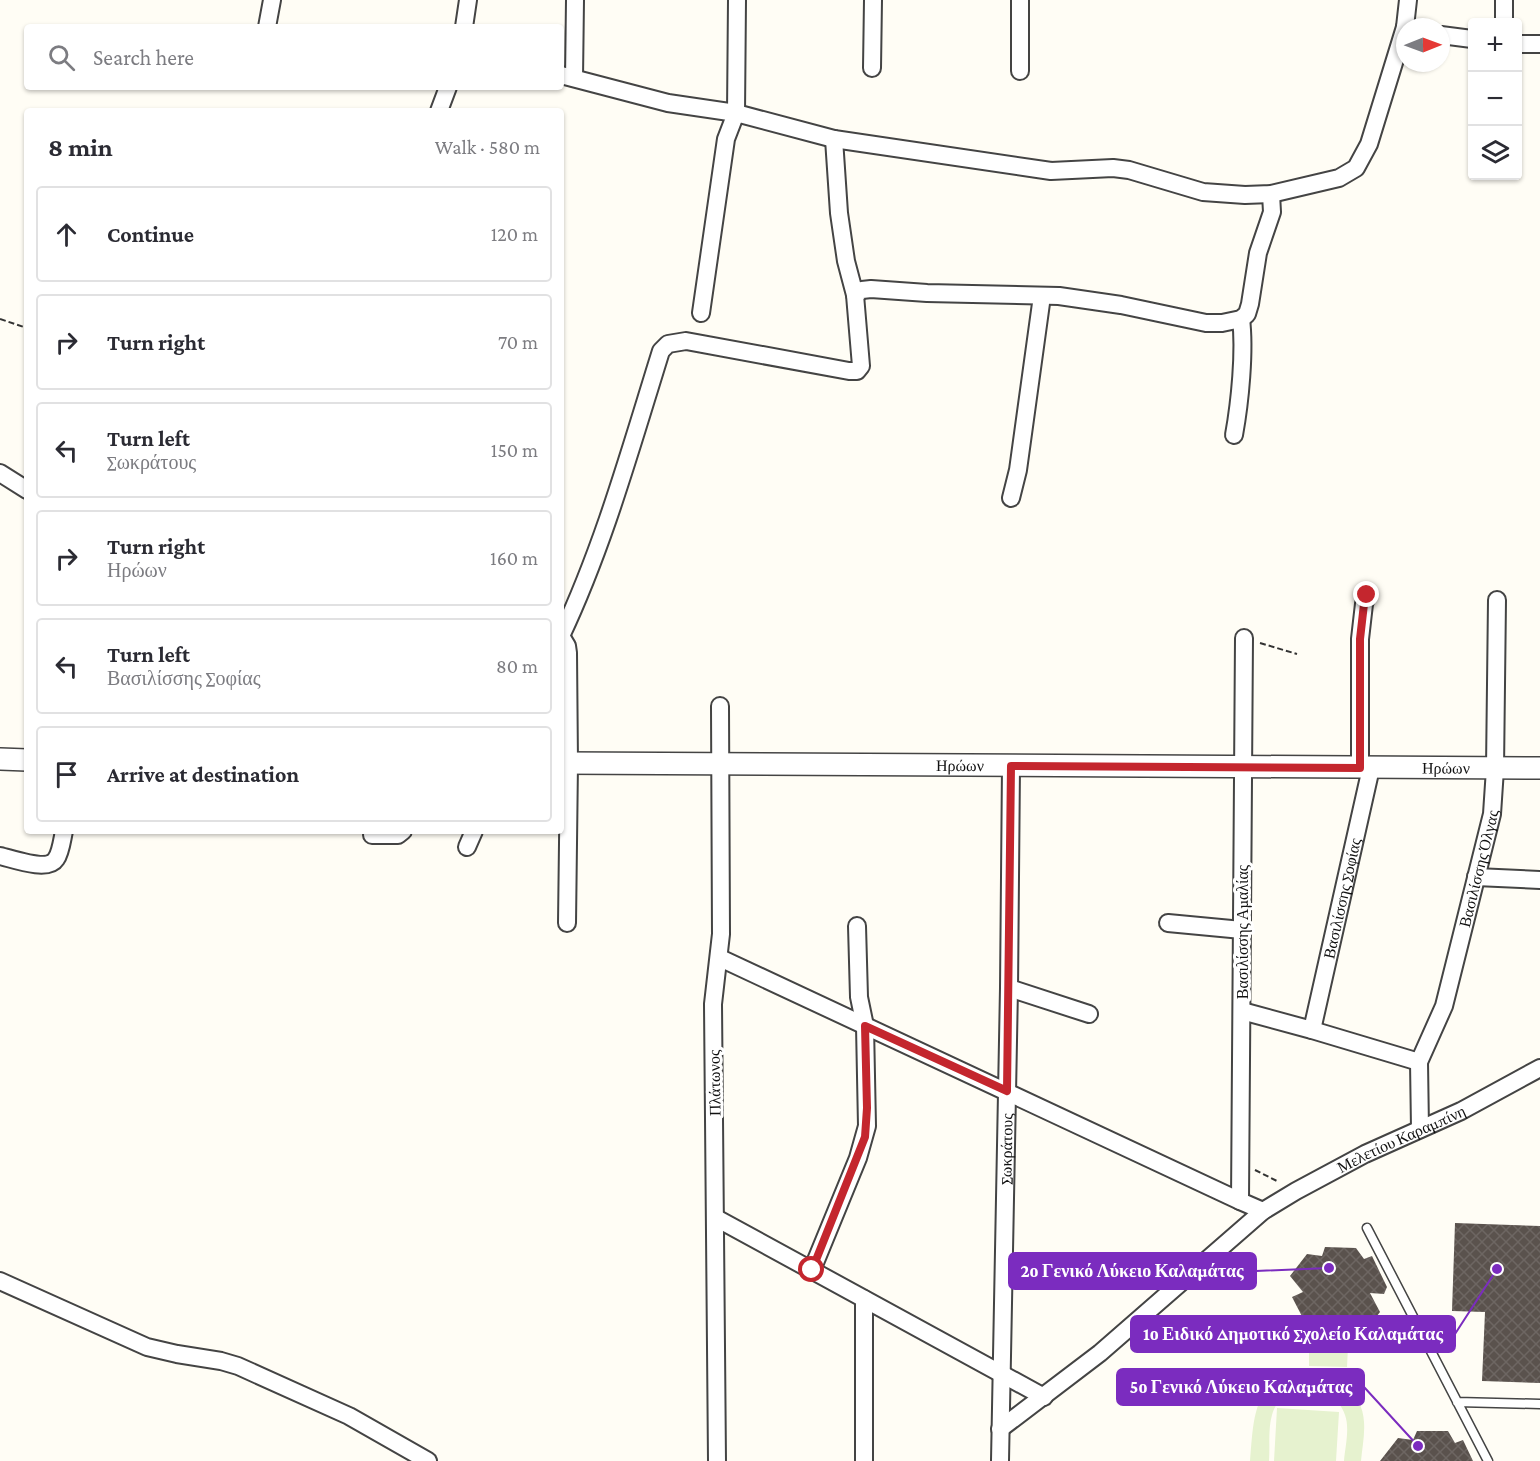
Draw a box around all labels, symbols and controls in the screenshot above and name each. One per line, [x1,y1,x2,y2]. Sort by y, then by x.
north arrow [1396,18,1450,72]
map controls [1468,18,1522,180]
button: + [1468,18,1522,72]
search box [24,24,564,90]
icon: search [45,41,78,74]
text: Search here [93,45,194,70]
button: − [1468,72,1522,126]
button: layers [1468,126,1522,180]
text: 8 min [48,133,113,162]
text: Walk · 580 m [435,136,540,158]
icon: ahead [50,218,83,251]
text: Continue [107,222,194,247]
text: 120 m [491,223,538,245]
icon: right [50,326,83,359]
text: Turn right [107,330,205,355]
text: 70 m [498,331,538,353]
text: Turn left [107,426,190,451]
icon: left [50,434,83,467]
text: 150 m [491,439,538,461]
text: Σωκράτους [107,451,196,473]
text: Turn right [107,534,205,559]
icon: right [50,542,83,575]
text: 160 m [490,547,538,569]
text: Ηρώων [107,559,167,581]
route end [1353,581,1379,607]
text: Turn left [107,642,190,667]
icon: left [50,650,83,683]
text: 80 m [496,655,538,677]
text: Βασιλίσσης Σοφίας [107,667,261,689]
street label: Ηρώων [936,757,984,775]
icon: arrive [50,758,83,791]
street label: Ηρώων [1422,759,1470,777]
text: Arrive at destination [107,762,299,787]
street label: Βασιλίσσης Όλγας [1456,809,1501,929]
street label: Βασιλίσσης Σοφίας [1320,836,1364,960]
street label: Βασιλίσσης Αμαλίας [1234,864,1252,999]
street label: Πλάτωνος [705,1049,724,1116]
street label: Μελετίου Καραμπίνη [1335,1102,1469,1176]
street label: Σωκράτους [997,1113,1016,1185]
callout: 2ο Γενικό Λύκειο Καλαμάτας [1009,1253,1256,1289]
route start [798,1256,824,1282]
text: 2ο Γενικό Λύκειο Καλαμάτας [1020,1261,1244,1281]
callout: 1ο Ειδικό Δημοτικό Σχολείο Καλαμάτας [1131,1316,1455,1352]
text: 1ο Ειδικό Δημοτικό Σχολείο Καλαμάτας [1143,1324,1443,1344]
callout: 5ο Γενικό Λύκειο Καλαμάτας [1117,1369,1364,1405]
text: 5ο Γενικό Λύκειο Καλαμάτας [1130,1377,1353,1397]

